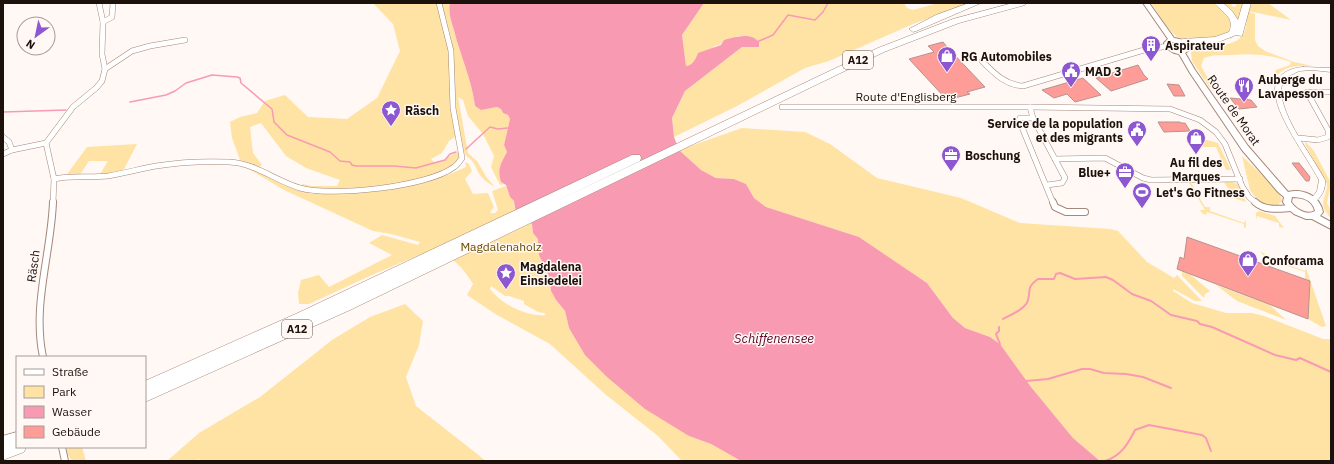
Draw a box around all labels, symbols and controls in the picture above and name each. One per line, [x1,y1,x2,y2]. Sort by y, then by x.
north arrow [16,16,56,56]
building icon: Aspirateur [1140,34,1162,62]
text: N [23,36,38,52]
place label: Aspirateur [1165,38,1225,53]
shop icon: RG Automobiles [936,45,958,73]
place label: RG Automobiles [961,49,1052,64]
road number: A12 [843,51,873,69]
public building icon: MAD 3 [1060,60,1082,88]
place label: MAD 3 [1085,64,1121,79]
street label: Route de Morat [1204,72,1264,148]
place label: Auberge du Lavapesson [1258,72,1324,101]
restaurant icon: Auberge du Lavapesson [1233,75,1255,103]
street label: Route d'Englisberg [856,89,957,104]
place icon: Räsch [380,99,402,127]
place label: Räsch [405,103,439,118]
place label: Service de la population et des migrants [987,116,1123,145]
public building icon: Service de la population et des migrants [1126,119,1148,147]
shop icon: Au fil des Marques [1185,127,1207,155]
office icon: Boschung [940,144,962,172]
place label: Boschung [965,148,1020,163]
place label: Au fil des Marques [1170,155,1222,184]
office icon: Blue+ [1114,161,1136,189]
place label: Blue+ [1078,165,1111,180]
sports icon: Let's Go Fitness [1131,181,1153,209]
place label: Let's Go Fitness [1156,185,1245,200]
park label: Magdalenaholz [460,239,542,254]
street label: Räsch [23,249,43,283]
shop icon: Conforama [1237,249,1259,277]
place label: Conforama [1262,253,1324,268]
place label: Magdalena Einsiedelei [520,259,582,288]
place icon: Magdalena Einsiedelei [495,262,517,290]
road number: A12 [282,320,312,338]
water label: Schiffenensee [734,330,814,347]
legend [16,356,146,448]
text: Straße [52,364,89,379]
text: Park [52,384,77,399]
text: Wasser [52,404,92,419]
text: Gebäude [52,424,101,439]

